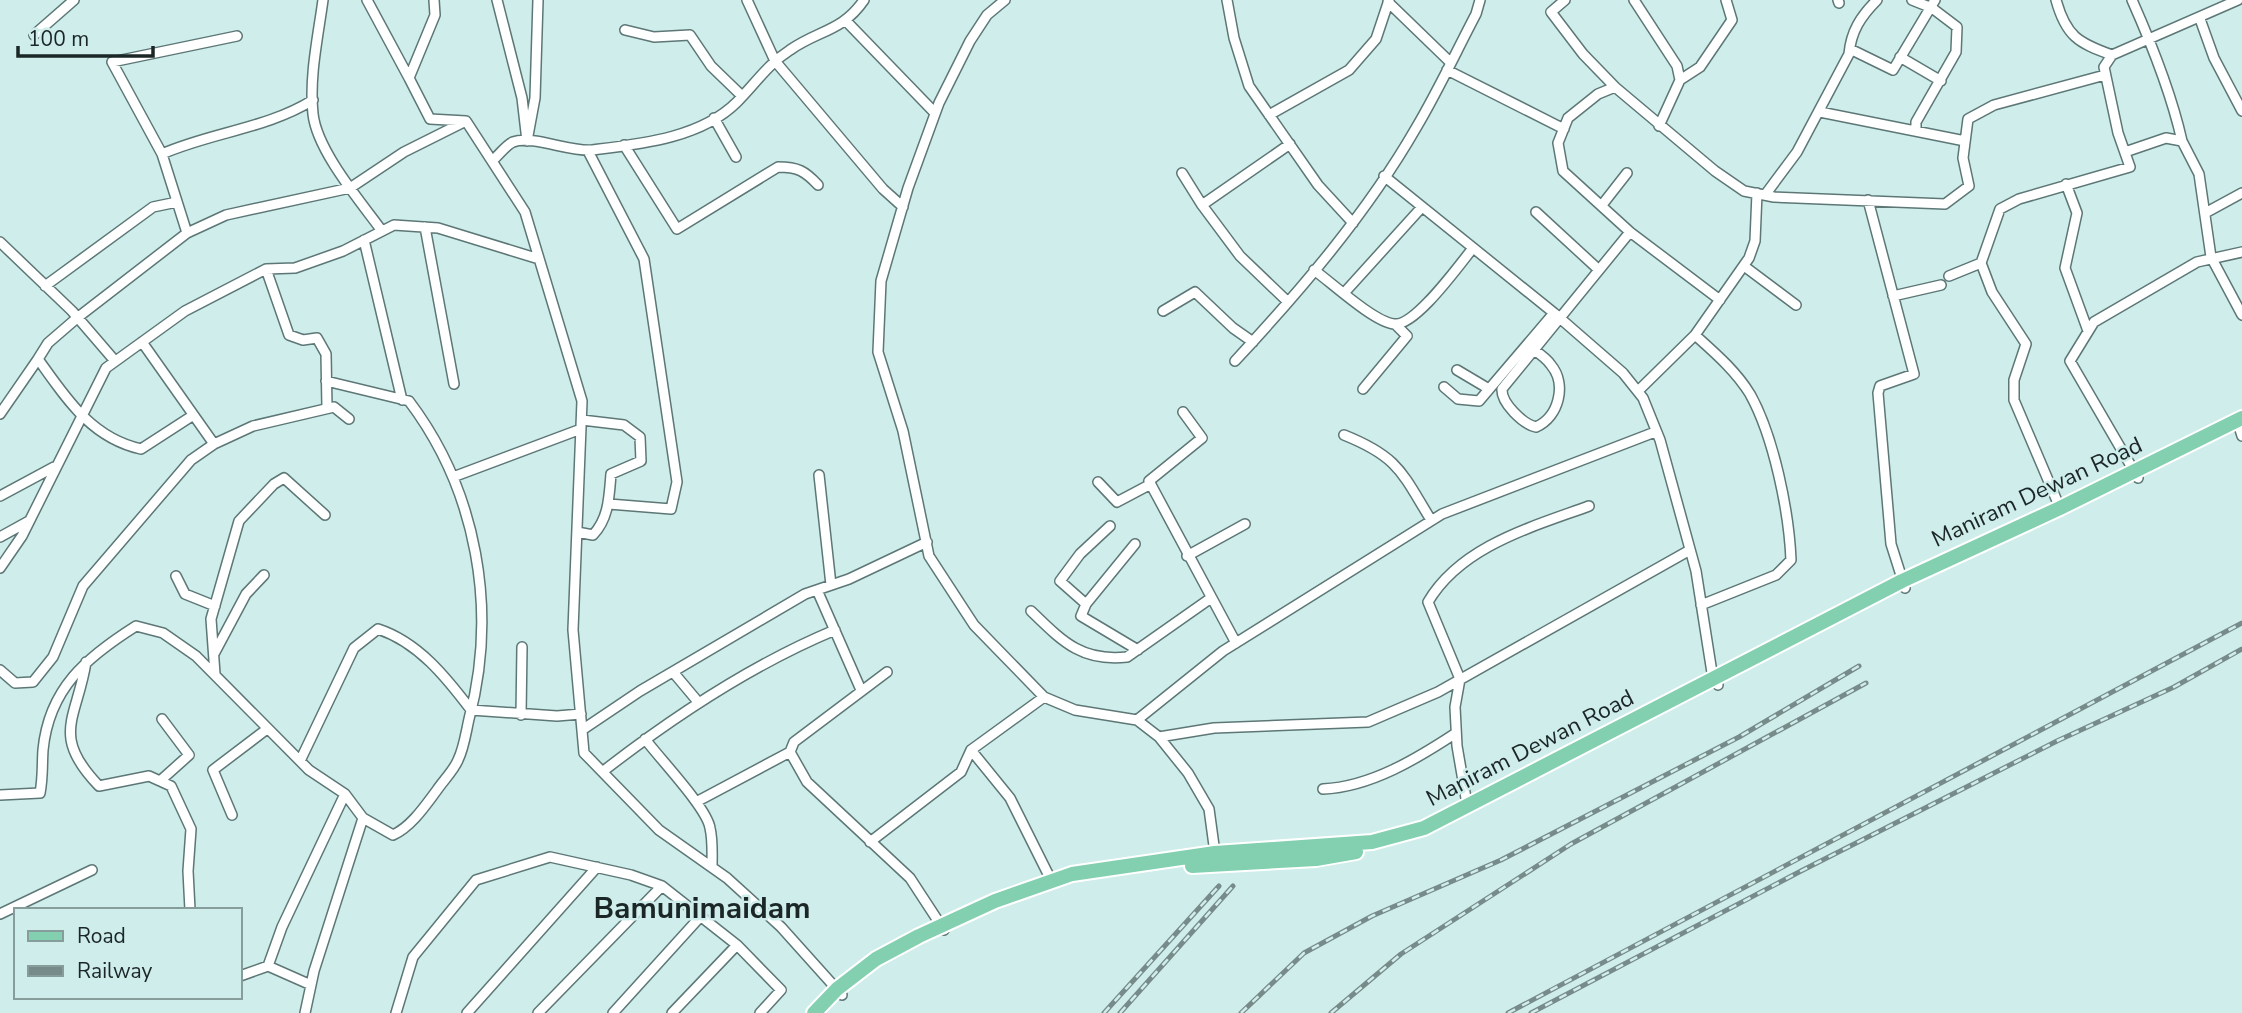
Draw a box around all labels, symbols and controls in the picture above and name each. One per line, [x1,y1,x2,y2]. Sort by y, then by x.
scale bar [18,14,152,58]
text: 100 m [28,25,89,53]
street label: Maniram Dewan Road [1927,430,2147,554]
street label: Maniram Dewan Road [1421,682,1639,814]
district label: Bamunimaidam [593,888,811,929]
legend [14,908,242,999]
text: Road [77,922,126,950]
text: Railway [77,957,152,985]

